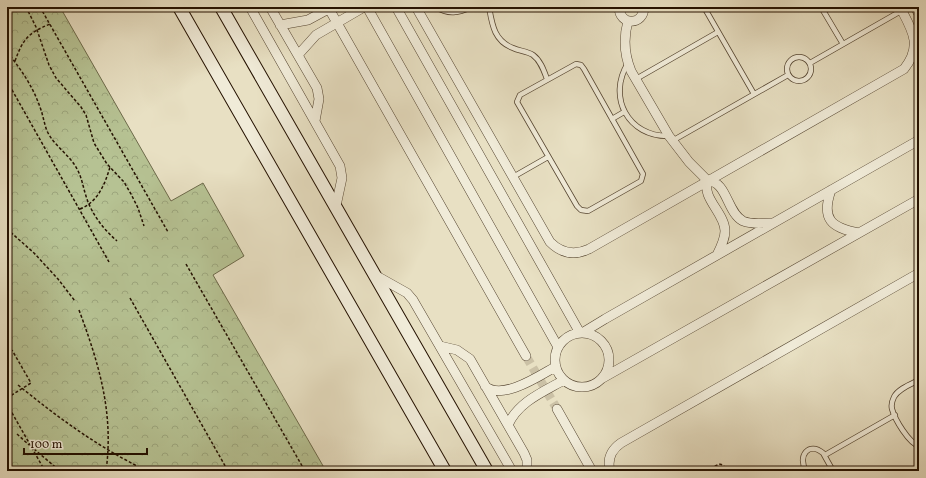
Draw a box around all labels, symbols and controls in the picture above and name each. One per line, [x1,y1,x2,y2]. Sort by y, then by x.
scale bar [24,430,147,456]
text: 100 m [30,437,63,453]

